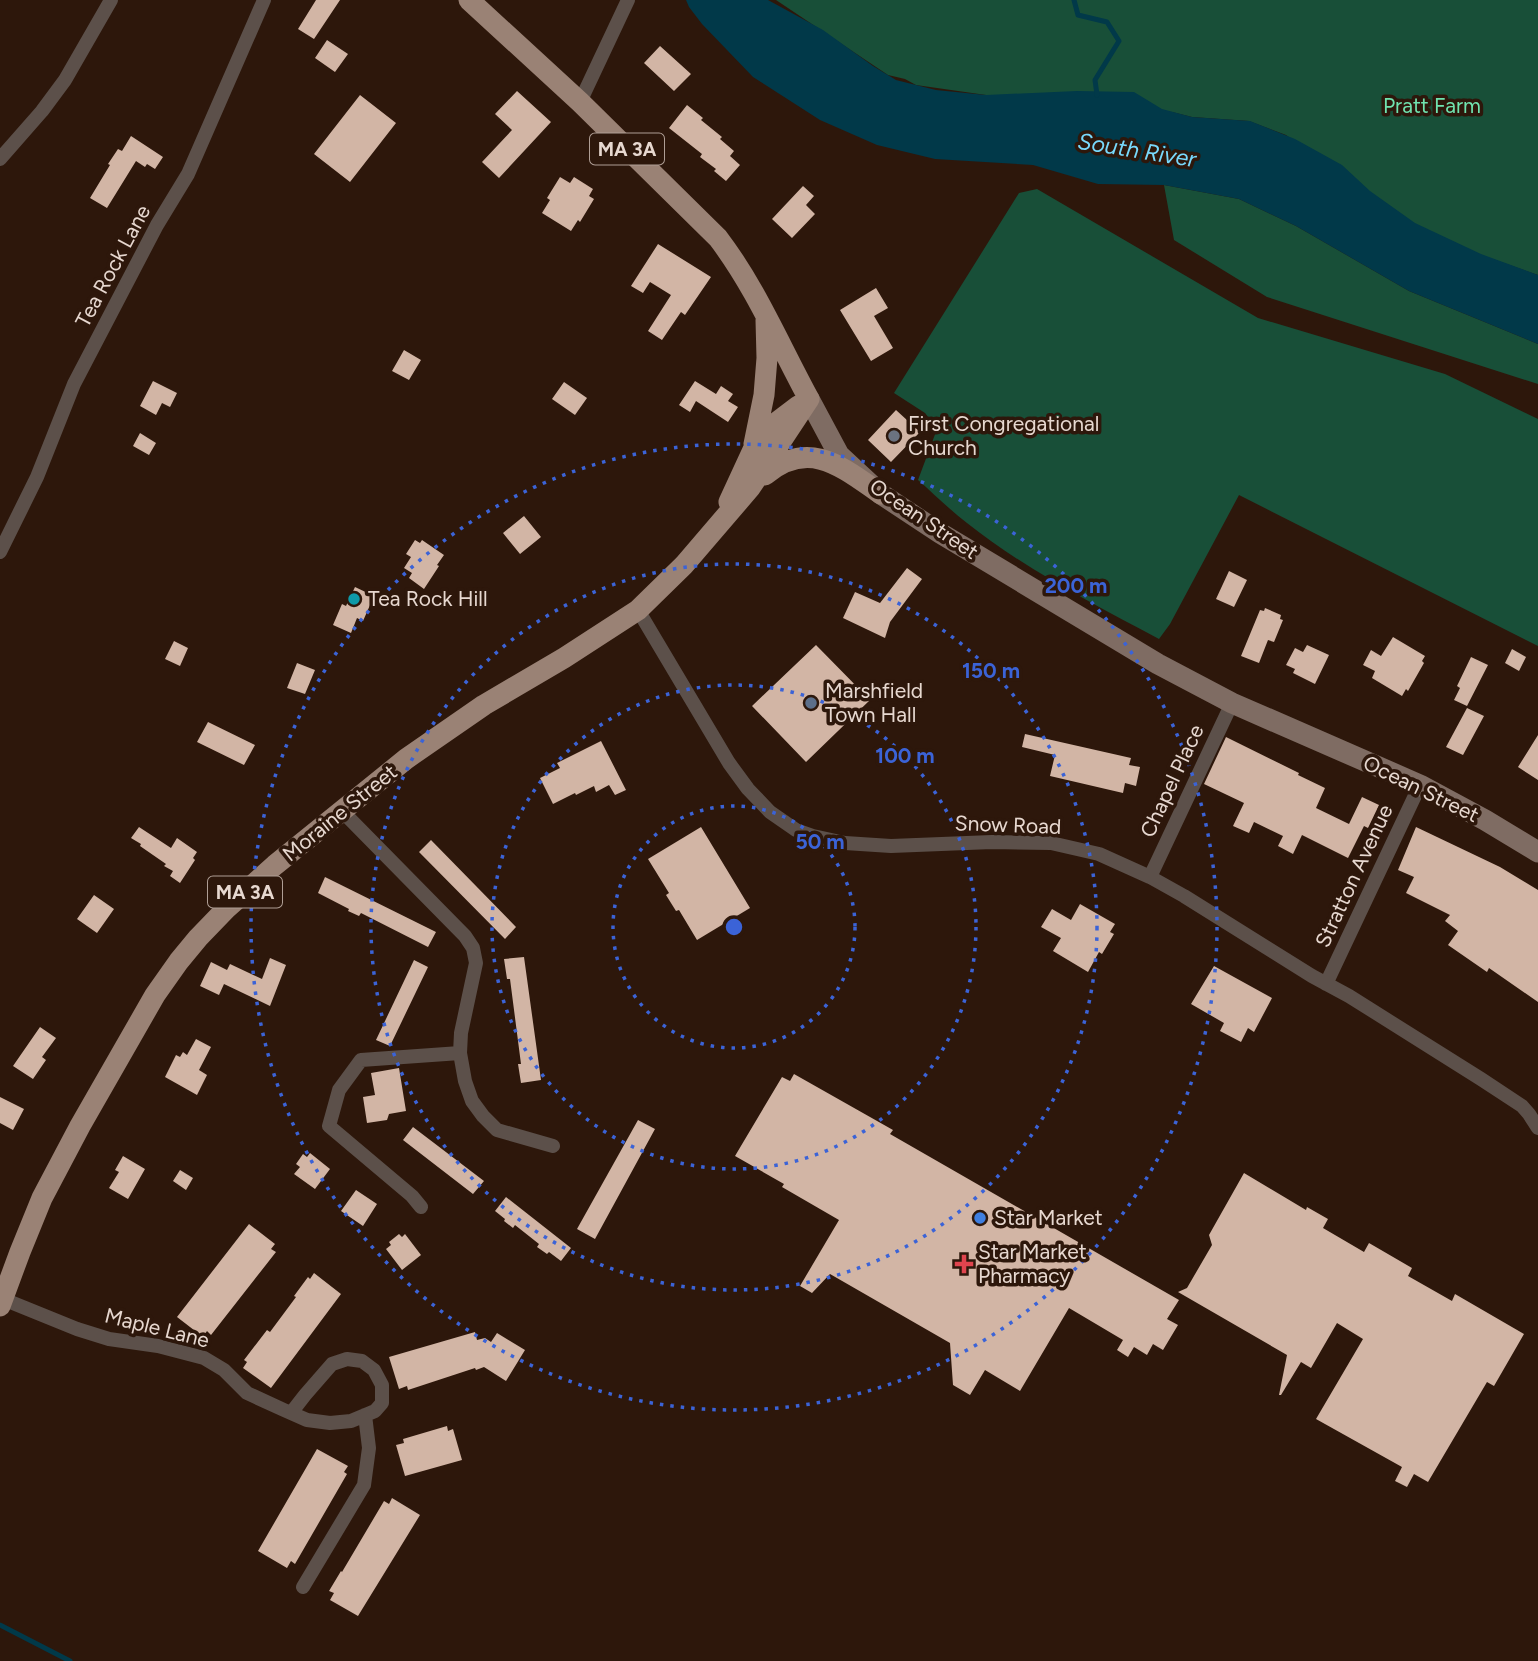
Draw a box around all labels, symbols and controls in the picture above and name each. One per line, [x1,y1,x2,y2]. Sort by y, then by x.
park label: Pratt Farm [1383,93,1481,118]
water label: South River [1076,127,1199,173]
road number: MA 3A [590,134,664,164]
street label: Tea Rock Lane [70,200,155,331]
place label: First Congregational Church [908,411,1099,460]
marker: First Congregational Church [886,428,902,444]
street label: Ocean Street [865,473,983,564]
text: 200 m [1045,573,1107,598]
place label: Tea Rock Hill [368,586,488,611]
marker: Tea Rock Hill [346,591,362,607]
text: 150 m [962,658,1020,683]
place label: Marshfield Town Hall [825,678,923,727]
marker: Marshfield Town Hall [803,695,819,711]
street label: Chapel Place [1135,720,1209,841]
text: 100 m [875,743,935,768]
street label: Ocean Street [1359,750,1483,827]
street label: Moraine Street [277,759,402,866]
street label: Stratton Avenue [1310,800,1398,951]
street label: Snow Road [954,810,1062,839]
text: 50 m [795,829,845,854]
road number: MA 3A [208,876,282,908]
centre of rings [722,915,746,939]
place label: Star Market [994,1205,1103,1230]
marker: Star Market [972,1210,988,1226]
place label: Star Market Pharmacy [978,1239,1087,1288]
marker: Star Market Pharmacy [956,1256,972,1272]
street label: Maple Lane [102,1302,212,1353]

